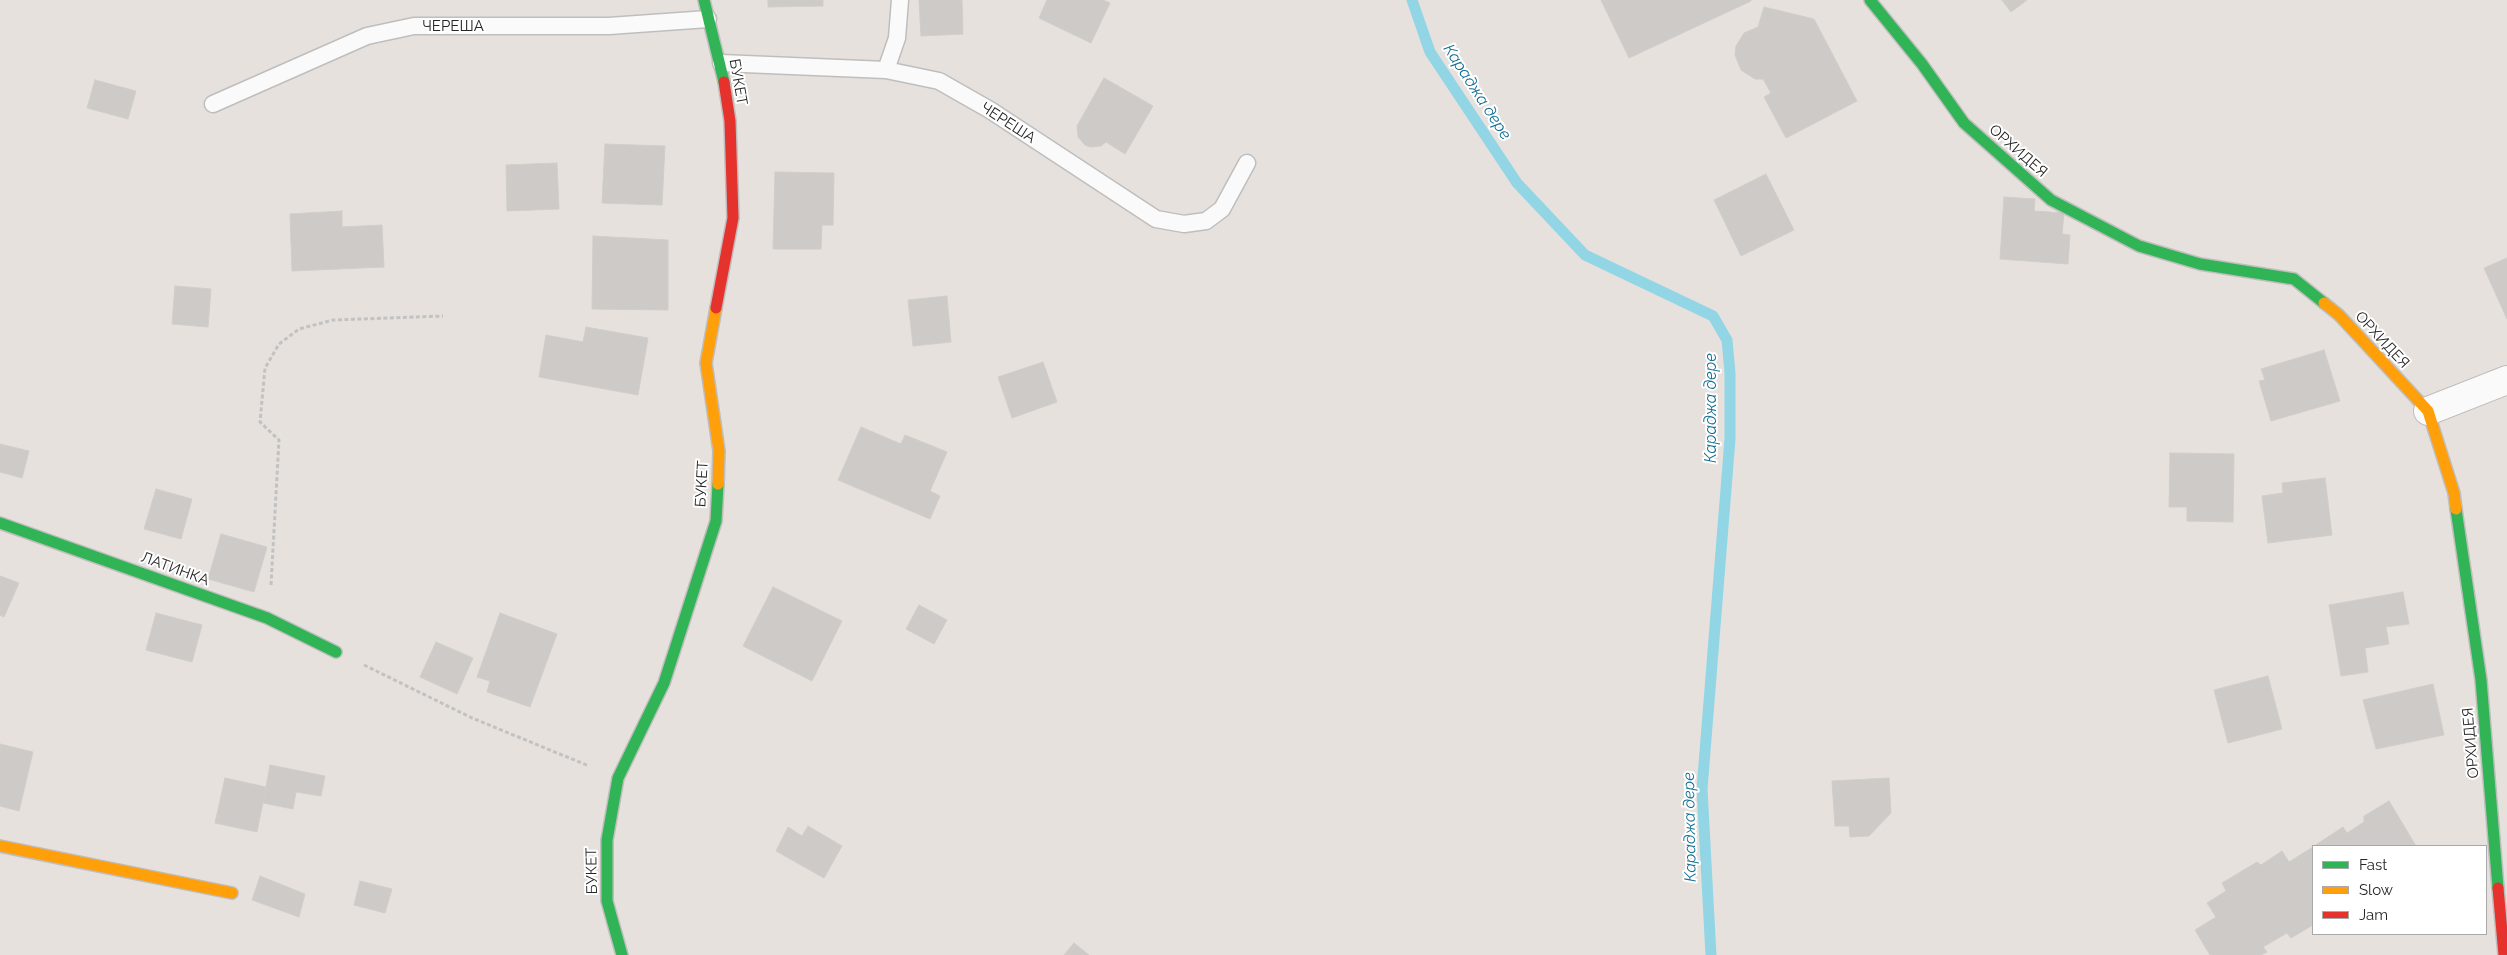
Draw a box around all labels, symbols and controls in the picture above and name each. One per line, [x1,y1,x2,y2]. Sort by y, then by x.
street label: ЧЕРЕША [422,17,484,35]
water label: Караджа дере [1439,41,1515,143]
street label: БУКЕТ [725,57,751,107]
street label: ЧЕРЕША [977,99,1039,147]
street label: ОРХИДЕЯ [1985,121,2051,181]
street label: ОРХИДЕЯ [2351,308,2413,372]
water label: Караджа дере [1701,353,1721,463]
street label: БУКЕТ [692,460,712,508]
street label: ЛАТИНКА [138,548,212,590]
street label: ОРХИДЕЯ [2459,707,2483,779]
water label: Караджа дере [1679,772,1701,882]
legend [2312,845,2487,935]
street label: БУКЕТ [583,847,601,895]
text: Fast [2359,856,2387,874]
text: Slow [2359,881,2393,899]
text: Jam [2359,906,2388,924]

